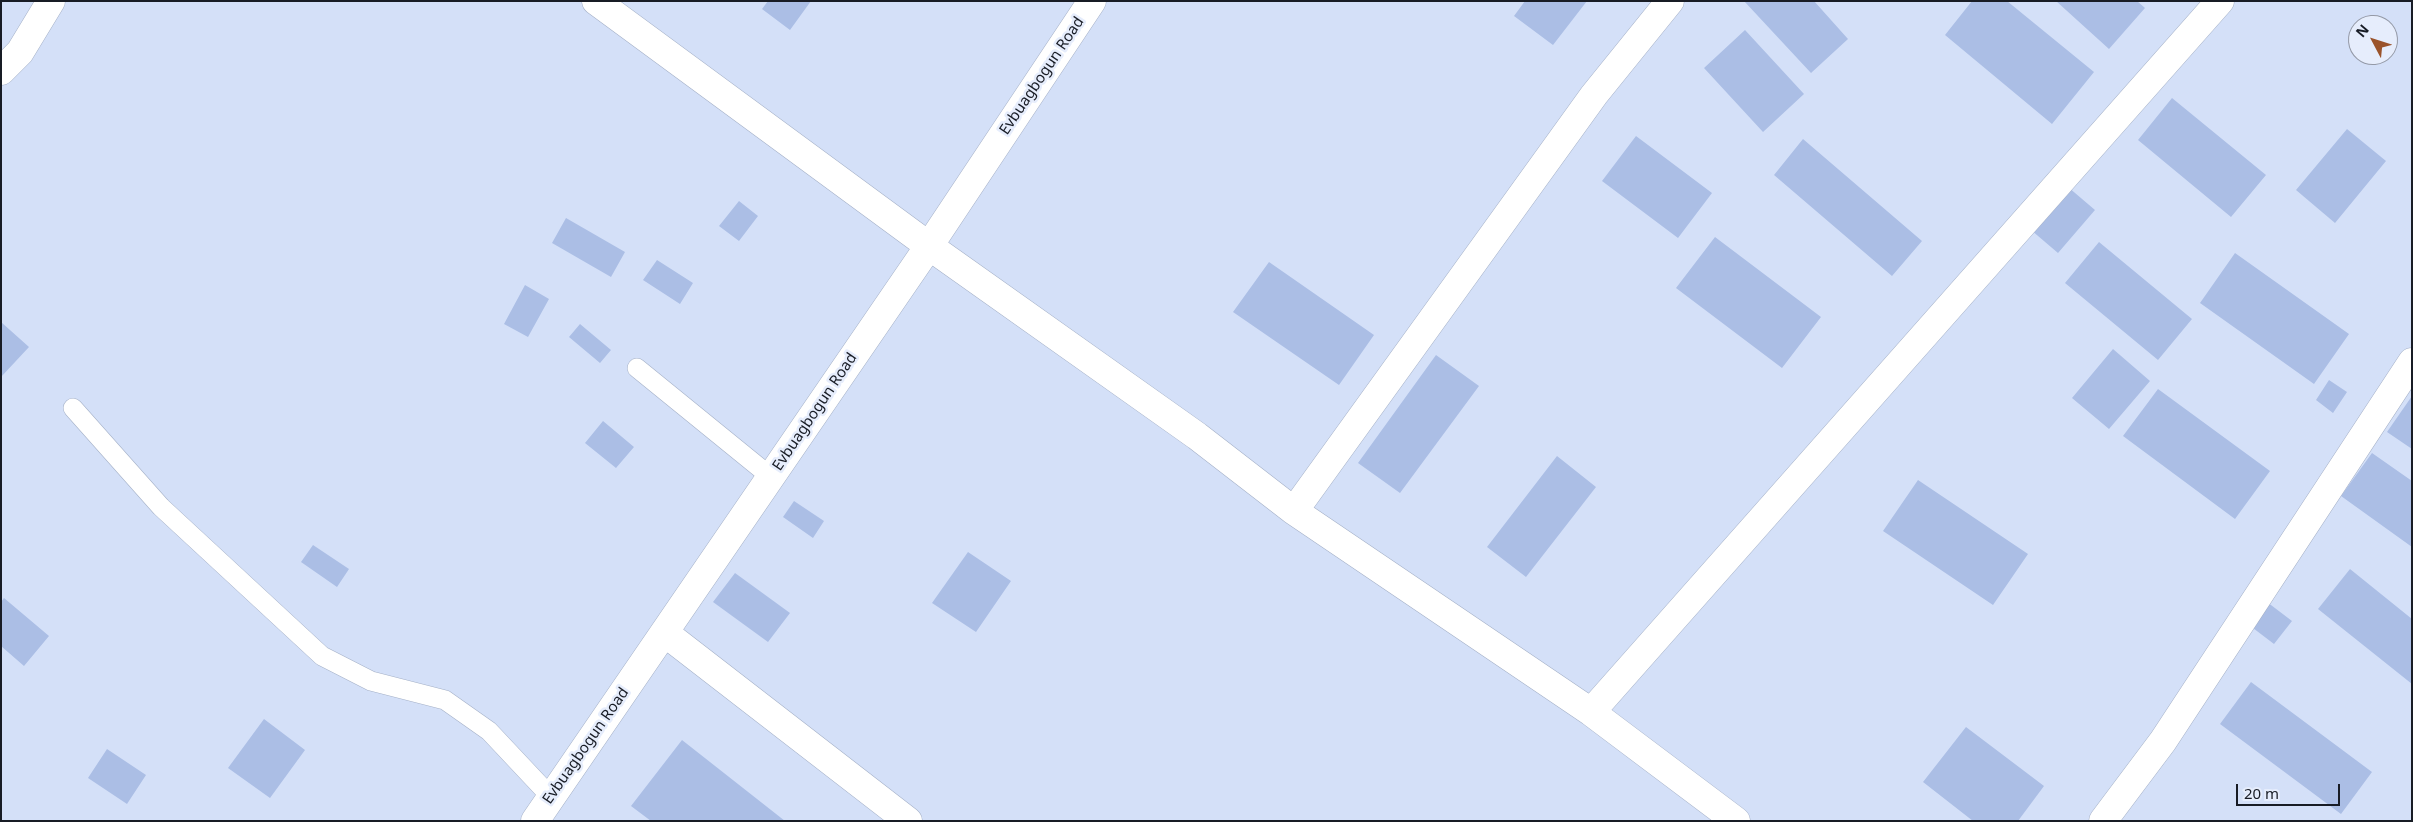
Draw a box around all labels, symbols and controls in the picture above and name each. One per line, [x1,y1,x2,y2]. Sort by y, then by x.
street label: Evbuagbogun Road [996,14,1088,138]
north arrow [2348,15,2398,65]
text: N [2351,20,2373,41]
street label: Evbuagbogun Road [769,350,861,474]
street label: Evbuagbogun Road [539,684,633,808]
scale bar [2238,774,2342,806]
text: 20 m [2244,783,2279,803]

